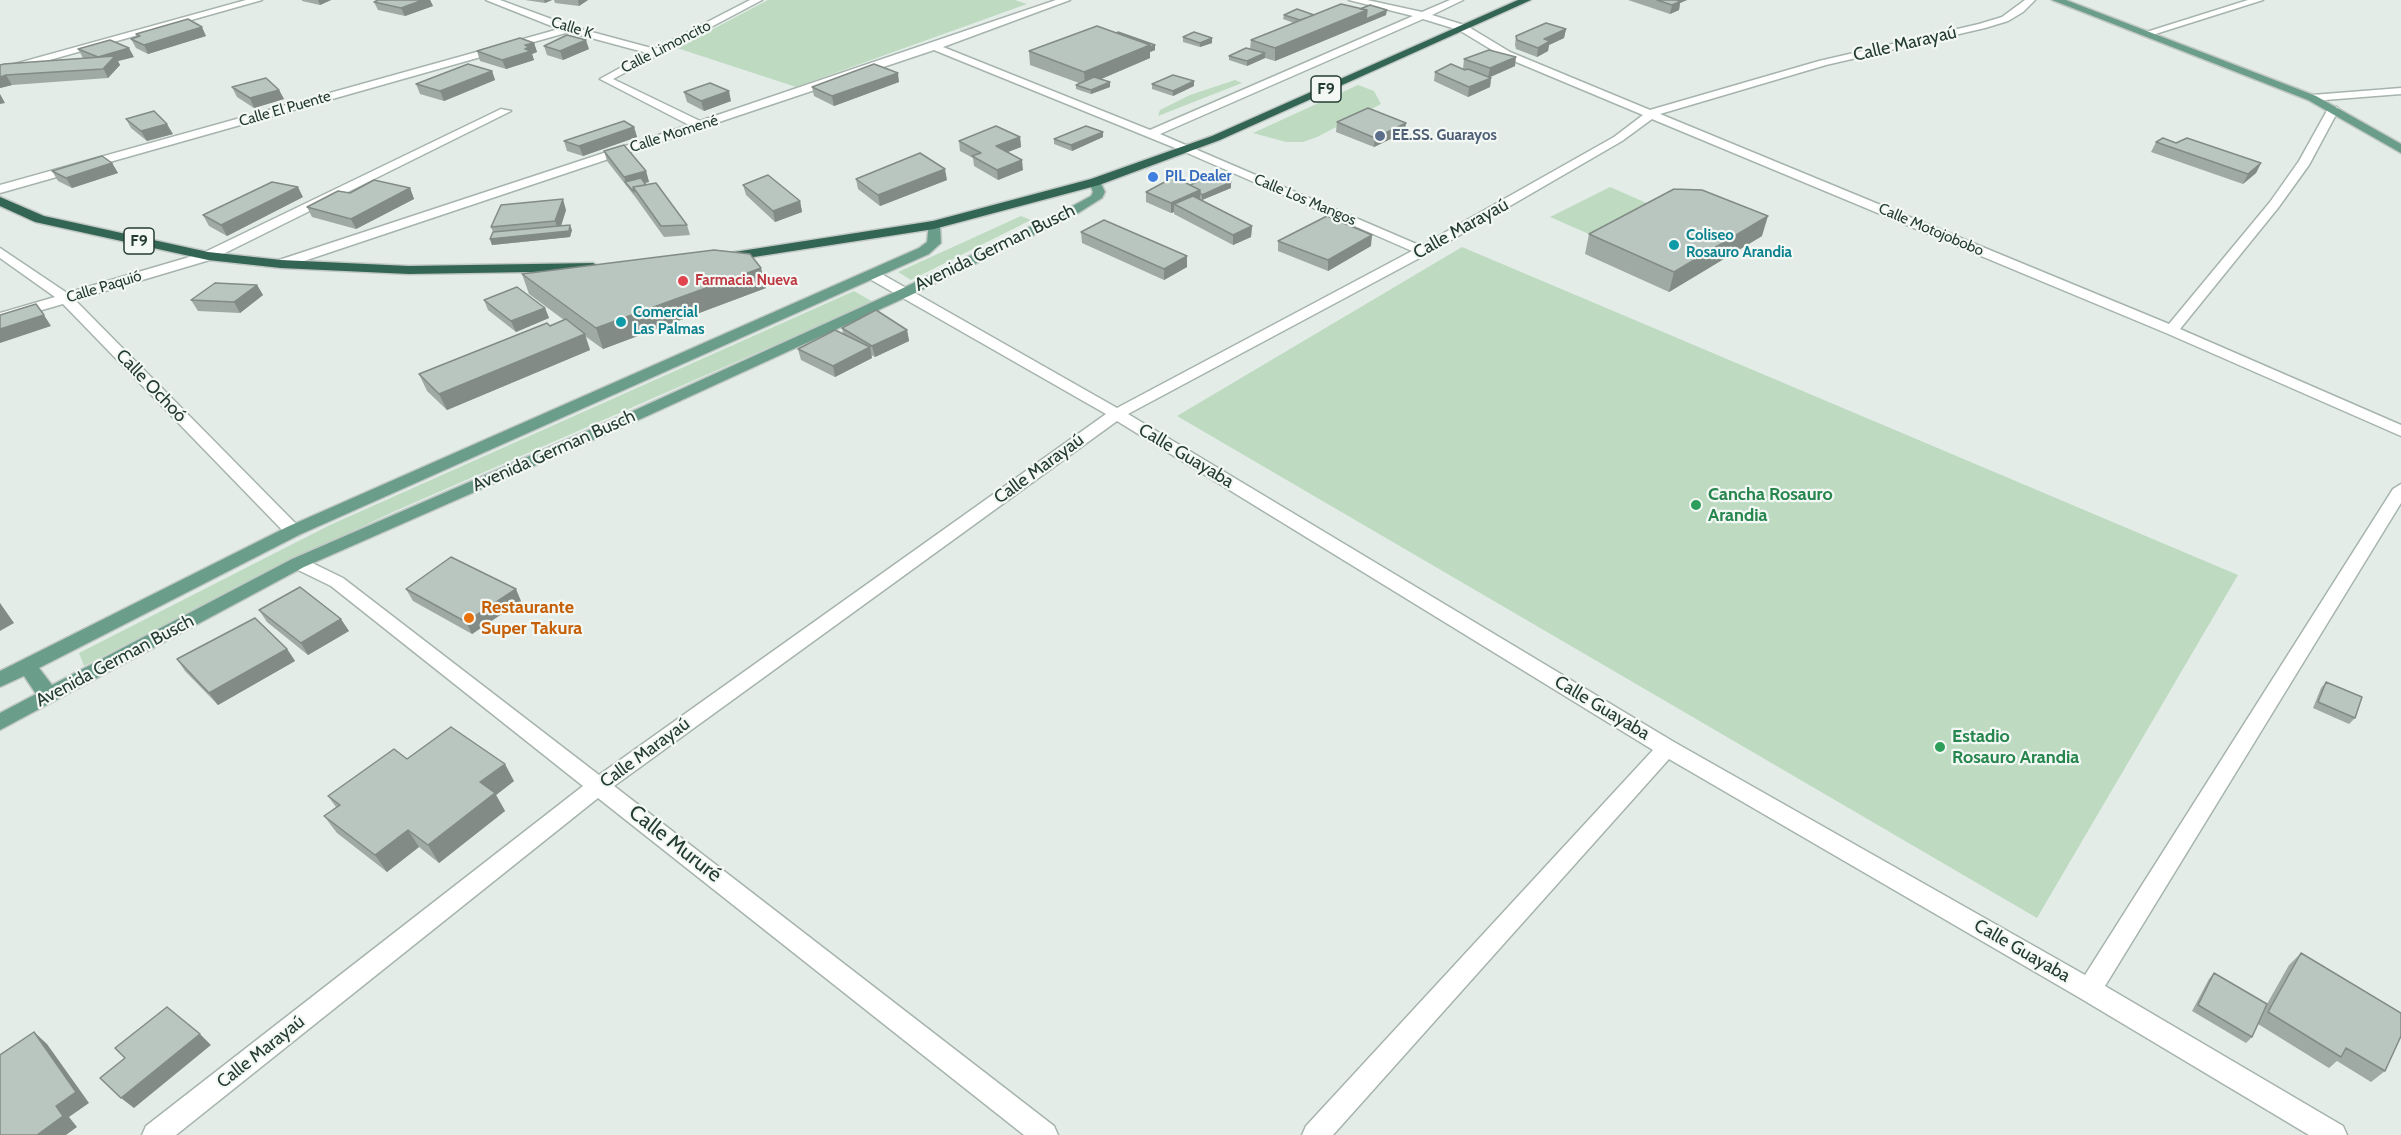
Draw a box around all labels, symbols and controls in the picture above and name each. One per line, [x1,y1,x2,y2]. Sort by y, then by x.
street label: Calle K [549,13,595,43]
street label: Calle Limoncito [618,17,714,77]
street label: Calle Marayaú [1851,22,1959,66]
road number: F9 [1311,76,1341,102]
street label: Calle El Puente [237,87,333,131]
street label: Calle Momené [628,111,720,157]
place label: EE.SS. Guarayos [1392,127,1497,145]
marker: EE.SS. Guarayos [1373,129,1387,143]
place label: PIL Dealer [1165,168,1231,186]
marker: PIL Dealer [1146,170,1160,184]
street label: Calle Los Mangos [1251,170,1359,230]
street label: Calle Marayaú [1410,194,1512,264]
street label: Avenida German Busch [911,200,1079,296]
street label: Calle Motojobobo [1876,200,1986,260]
place label: Coliseo Rosauro Arandia [1686,227,1792,262]
road number: F9 [124,228,154,254]
marker: Coliseo Rosauro Arandia [1667,238,1681,252]
street label: Calle Paquió [64,267,144,307]
place label: Farmacia Nueva [695,272,798,290]
marker: Farmacia Nueva [676,274,690,288]
place label: Comercial Las Palmas [633,304,705,339]
marker: Comercial Las Palmas [614,315,628,329]
street label: Calle Ochoó [111,345,191,427]
street label: Avenida German Busch [469,405,639,497]
street label: Calle Guayaba [1134,419,1238,493]
street label: Calle Marayaú [990,429,1088,509]
place label: Cancha Rosauro Arandia [1708,484,1833,526]
marker: Cancha Rosauro Arandia [1689,498,1703,512]
place label: Restaurante Super Takura [481,597,582,640]
street label: Avenida German Busch [32,610,198,712]
marker: Restaurante Super Takura [462,611,476,625]
street label: Calle Guayaba [1550,671,1654,745]
street label: Calle Marayaú [596,713,694,793]
place label: Estadio Rosauro Arandia [1952,726,2079,768]
marker: Estadio Rosauro Arandia [1933,740,1947,754]
street label: Calle Mururé [624,800,726,888]
street label: Calle Guayaba [1970,915,2074,987]
street label: Calle Marayaú [213,1011,309,1093]

